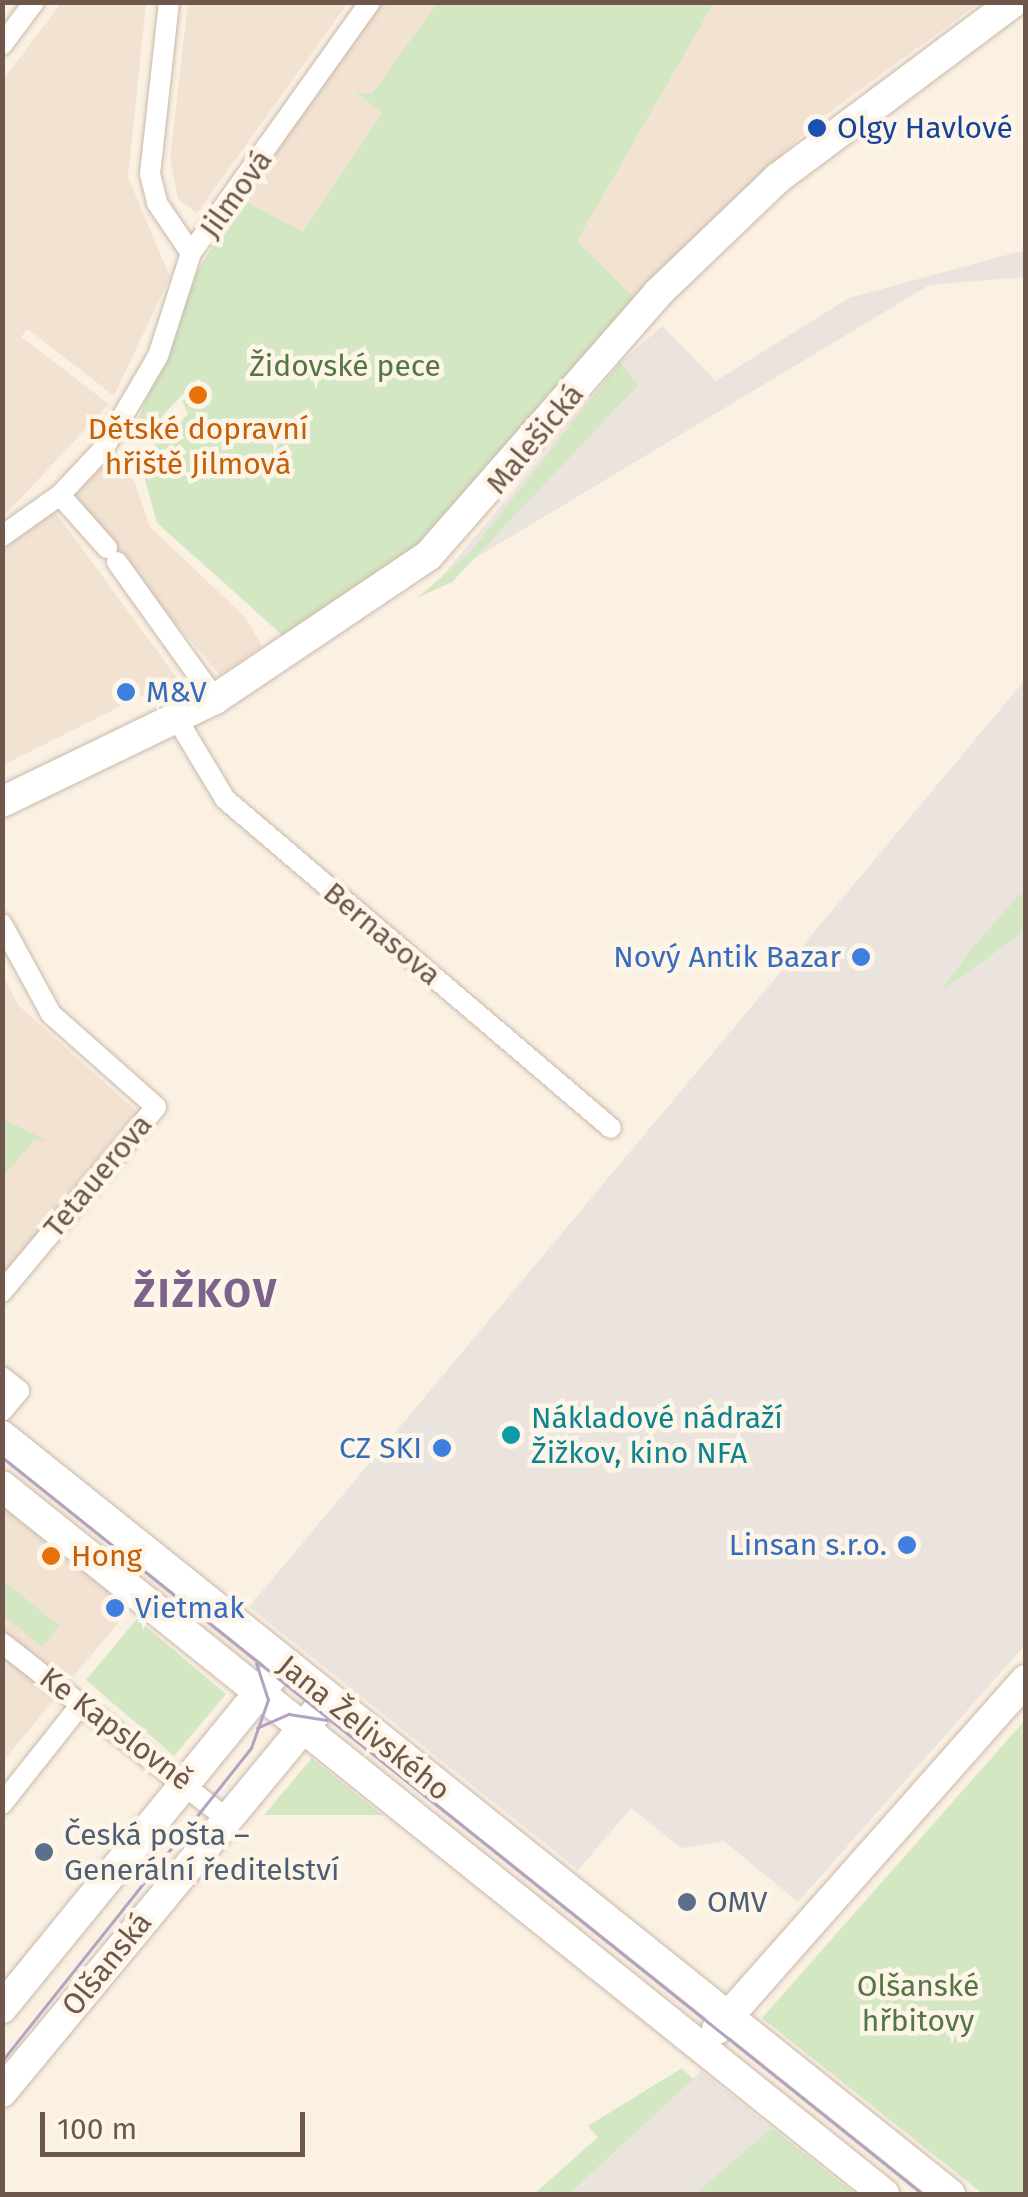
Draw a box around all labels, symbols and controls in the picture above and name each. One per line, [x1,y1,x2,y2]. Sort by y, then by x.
place label: Olgy Havlové [837,110,1013,146]
marker: Olgy Havlové [806,117,828,139]
street label: Jilmová [192,143,280,245]
park label: Židovské pece [249,348,441,384]
street label: Malešická [479,377,591,501]
marker: Dětské dopravní hřiště Jilmová [187,384,209,406]
place label: Dětské dopravní hřiště Jilmová [88,411,308,482]
place label: M&V [146,674,207,710]
marker: M&V [115,681,137,703]
street label: Bernasova [316,875,448,993]
place label: Nový Antik Bazar [613,939,841,975]
marker: Nový Antik Bazar [850,946,872,968]
street label: Tetauerova [36,1107,160,1245]
district label: ŽIŽKOV [133,1270,279,1318]
place label: Nákladové nádraží Žižkov, kino NFA [531,1400,783,1470]
marker: Nákladové nádraží Žižkov, kino NFA [500,1424,522,1446]
place label: CZ SKI [339,1430,422,1466]
marker: CZ SKI [431,1437,453,1459]
place label: Linsan s.r.o. [729,1527,887,1563]
marker: Linsan s.r.o. [896,1534,918,1556]
place label: Hong [71,1538,142,1574]
marker: Hong [40,1545,62,1567]
place label: Vietmak [135,1590,245,1626]
marker: Vietmak [104,1597,126,1619]
street label: Jana Želivského [271,1648,457,1808]
street label: Ke Kapslovně [33,1660,199,1798]
place label: Česká pošta – Generální ředitelství [64,1817,339,1888]
marker: Česká pošta – Generální ředitelství [33,1841,55,1863]
place label: OMV [707,1884,767,1920]
marker: OMV [676,1891,698,1913]
street label: Olšanská [54,1905,160,2023]
park label: Olšanské hřbitovy [857,1968,979,2038]
scale bar [45,2092,310,2154]
text: 100 m [57,2111,137,2147]

